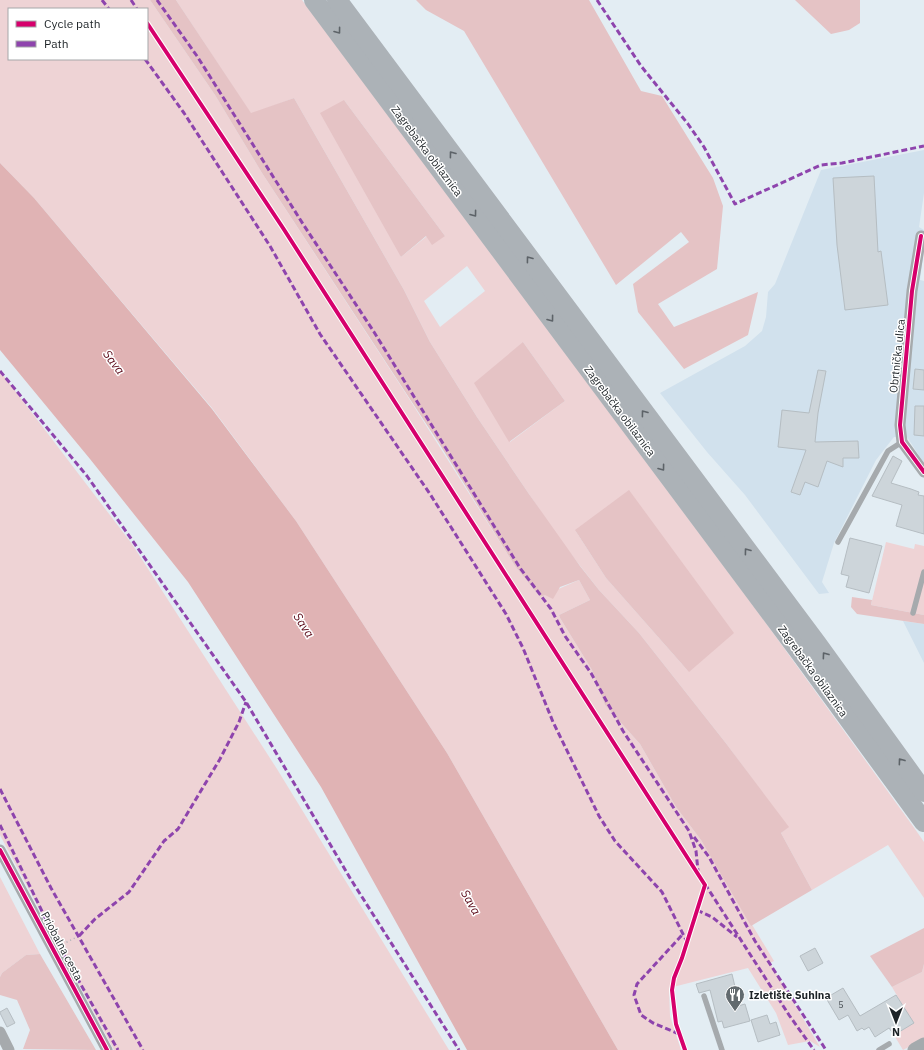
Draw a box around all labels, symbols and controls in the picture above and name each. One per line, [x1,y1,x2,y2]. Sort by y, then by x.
legend [8,8,148,60]
text: Cycle path [44,16,101,31]
one-way arrow [333,27,340,34]
text: Path [44,36,69,51]
street label: Zagrebačka obilaznica [388,103,466,199]
one-way arrow [450,152,457,159]
one-way arrow [469,210,476,217]
one-way arrow [527,256,534,263]
one-way arrow [547,314,554,321]
street label: Obrtnička ulica [886,318,908,394]
water label: Sava [100,347,128,377]
street label: Zagrebačka obilaznica [581,363,659,459]
one-way arrow [642,411,649,418]
one-way arrow [658,463,665,470]
one-way arrow [745,549,752,556]
water label: Sava [290,610,318,640]
street label: Zagrebačka obilaznica [775,622,851,720]
one-way arrow [823,653,830,660]
one-way arrow [899,758,906,765]
water label: Sava [458,887,484,917]
street label: Priobalna cesta [38,909,86,983]
restaurant icon: Izletište Suhina [724,984,746,1012]
place label: Izletište Suhina [749,988,831,1002]
house number: 5 [838,999,844,1010]
north arrow [876,1002,916,1042]
text: N [892,1025,900,1039]

